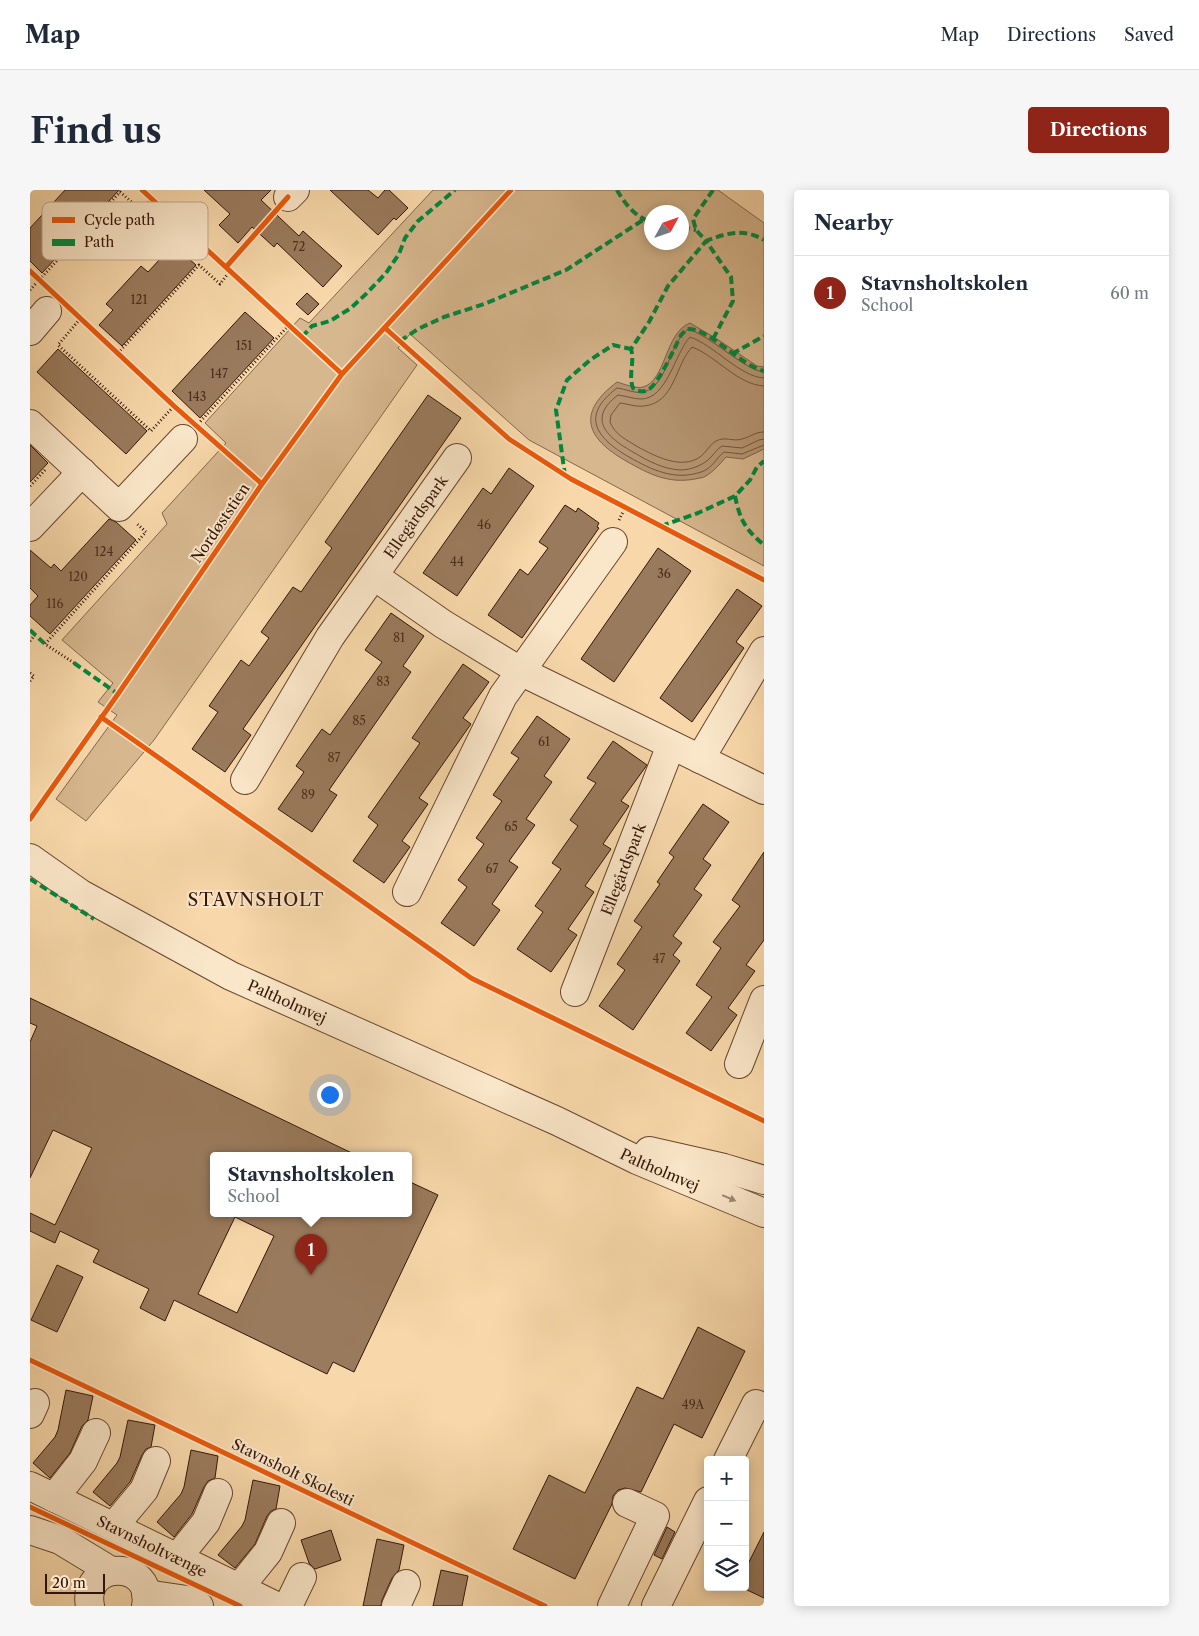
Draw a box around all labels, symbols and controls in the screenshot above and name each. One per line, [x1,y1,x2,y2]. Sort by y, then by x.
text: Map [25,20,80,49]
text: Map [940,24,979,46]
text: Directions [1007,24,1096,46]
text: Saved [1124,24,1174,46]
button: Directions [1028,107,1169,153]
text: Find us [30,109,162,152]
legend [42,202,208,260]
north arrow [644,205,689,250]
text: Nearby [814,210,893,235]
text: Cycle path [84,211,155,229]
text: Path [84,233,114,251]
house number: 72 [293,239,306,254]
text: Stavnsholtskolen [861,272,1028,295]
text: 1 [826,283,834,303]
text: 60 m [1110,283,1149,303]
house number: 121 [131,292,148,307]
text: School [861,295,913,315]
house number: 151 [236,338,252,353]
house number: 147 [210,366,228,381]
house number: 143 [188,389,206,404]
street label: Ellegårdspark [379,470,452,562]
street label: Nordøststien [186,479,254,566]
house number: 46 [477,517,491,532]
house number: 124 [95,544,114,559]
house number: 44 [450,554,464,569]
house number: 36 [657,566,671,581]
house number: 120 [68,569,88,584]
house number: 116 [46,596,64,611]
house number: 81 [393,630,405,645]
house number: 83 [376,674,390,689]
house number: 85 [352,713,366,728]
house number: 61 [538,734,550,749]
house number: 87 [327,750,341,765]
house number: 89 [301,787,315,802]
house number: 65 [504,819,518,834]
street label: Ellegårdspark [596,819,650,918]
house number: 67 [486,861,498,876]
district label: STAVNSHOLT [188,889,324,911]
house number: 47 [653,951,666,966]
street label: Paltholmvej [245,975,330,1027]
your location [317,1082,343,1108]
street label: Paltholmvej [617,1144,703,1195]
popup [210,1152,412,1217]
text: Stavnsholtskolen [227,1163,395,1186]
text: School [227,1186,280,1206]
one-way arrow [722,1195,736,1203]
pin: 1 [295,1234,327,1275]
house number: 49A [682,1397,705,1412]
street label: Stavnsholt Skolesti [229,1434,358,1510]
map controls [704,1456,749,1591]
button: + [704,1456,749,1501]
button: − [704,1501,749,1546]
street label: Stavnsholtvænge [94,1511,210,1581]
button: layers [704,1546,749,1591]
scale bar [45,1571,105,1594]
text: 20 m [52,1574,86,1592]

